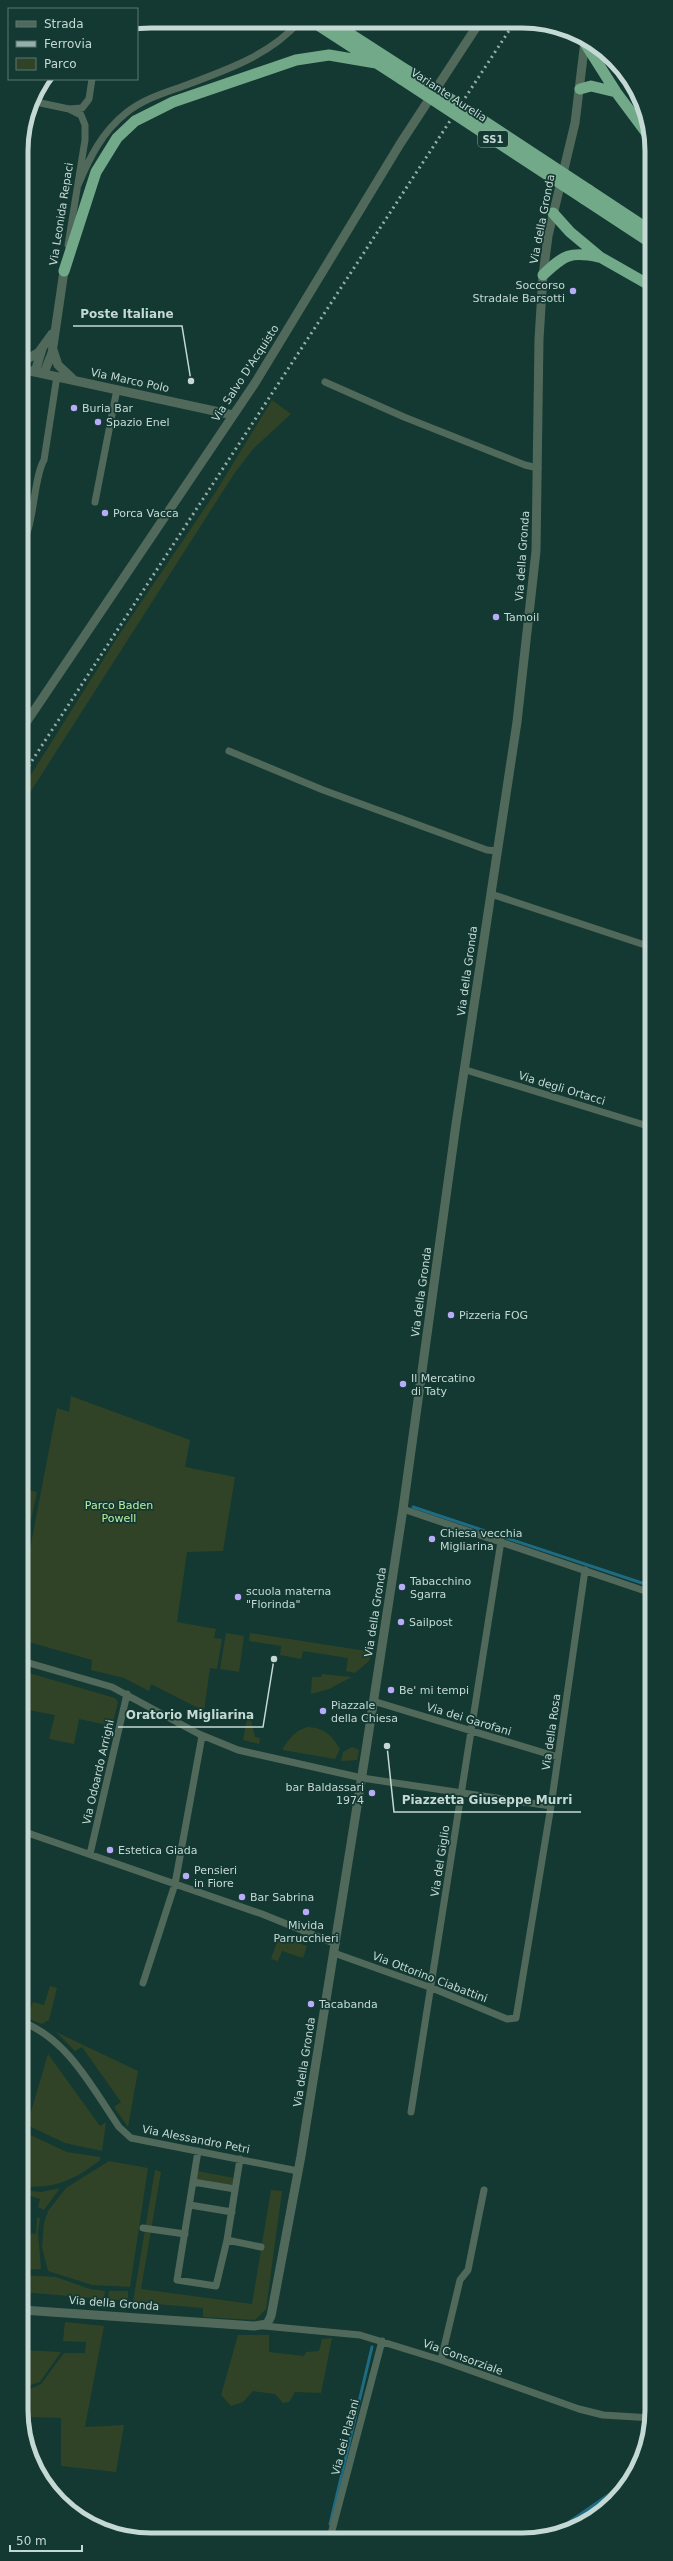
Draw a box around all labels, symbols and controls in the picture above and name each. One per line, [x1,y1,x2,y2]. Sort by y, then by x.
legend [8,8,138,80]
text: Strada [44,17,84,31]
text: Ferrovia [44,37,92,51]
text: Parco [44,57,77,71]
street label: Variante Aurelia [408,66,489,125]
road number: SS1 [478,131,508,147]
street label: Via Leonida Repaci [47,162,76,266]
street label: Via della Gronda [527,173,558,265]
place label: Soccorso Stradale Barsotti [472,279,565,305]
marker: Soccorso Stradale Barsotti [568,286,578,296]
callout: Poste Italiane [73,302,182,326]
text: Poste Italiane [80,307,174,321]
street label: Via Salvo D'Acquisto [209,322,282,424]
street label: Via Marco Polo [89,366,171,395]
place label: Buria Bar [82,402,134,415]
marker: Buria Bar [69,403,79,413]
place label: Spazio Enel [106,416,170,429]
marker: Spazio Enel [93,417,103,427]
place label: Porca Vacca [113,507,179,520]
marker: Porca Vacca [100,508,110,518]
street label: Via della Gronda [513,510,532,602]
place label: Tamoil [503,611,539,624]
marker: Tamoil [491,612,501,622]
street label: Via della Gronda [455,925,480,1017]
street label: Via degli Ortacci [517,1069,607,1108]
street label: Via della Gronda [409,1246,434,1338]
place label: Pizzeria FOG [459,1309,528,1322]
marker: Pizzeria FOG [446,1310,456,1320]
place label: Il Mercatino di Taty [411,1372,475,1398]
marker: Il Mercatino di Taty [398,1379,408,1389]
park label: Parco Baden Powell [85,1499,153,1525]
place label: Chiesa vecchia Migliarina [440,1527,523,1553]
marker: Chiesa vecchia Migliarina [427,1534,437,1544]
street label: Via della Gronda [362,1566,389,1658]
place label: Tabacchino Sgarra [409,1575,471,1601]
marker: Tabacchino Sgarra [397,1582,407,1592]
place label: scuola materna "Florinda" [246,1585,331,1611]
marker: scuola materna "Florinda" [233,1592,243,1602]
place label: Sailpost [409,1616,453,1629]
marker: Sailpost [396,1617,406,1627]
place label: Be' mi tempi [399,1684,469,1697]
marker: Be' mi tempi [386,1685,396,1695]
street label: Via della Rosa [540,1693,563,1771]
place label: Piazzale della Chiesa [331,1699,398,1725]
street label: Via dei Garofani [425,1700,513,1739]
callout: Oratorio Migliarina [118,1703,263,1727]
marker: Piazzale della Chiesa [318,1706,328,1716]
text: Oratorio Migliarina [126,1708,254,1722]
street label: Via Odoardo Arrighi [80,1718,117,1826]
place label: bar Baldassari 1974 [285,1781,364,1807]
marker: bar Baldassari 1974 [367,1788,377,1798]
callout: Piazzetta Giuseppe Murri [394,1788,581,1812]
text: Piazzetta Giuseppe Murri [402,1793,572,1807]
street label: Via del Giglio [428,1824,453,1898]
place label: Estetica Giada [118,1844,197,1857]
marker: Estetica Giada [105,1845,115,1855]
place label: Pensieri in Fiore [194,1864,237,1890]
marker: Pensieri in Fiore [181,1871,191,1881]
place label: Bar Sabrina [250,1891,314,1904]
marker: Bar Sabrina [237,1892,247,1902]
marker: Mivida Parrucchieri [301,1907,311,1917]
place label: Mivida Parrucchieri [273,1919,339,1945]
street label: Via Ottorino Ciabattini [370,1949,489,2005]
place label: Tacabanda [318,1998,378,2011]
marker: Tacabanda [306,1999,316,2009]
street label: Via della Gronda [291,2016,318,2108]
street label: Via Alessandro Petri [141,2123,251,2156]
street label: Via della Gronda [68,2294,160,2313]
street label: Via Consorziale [421,2337,505,2378]
street label: Via dei Platani [329,2398,362,2477]
scale bar [10,2527,82,2553]
text: 50 m [16,2534,47,2548]

